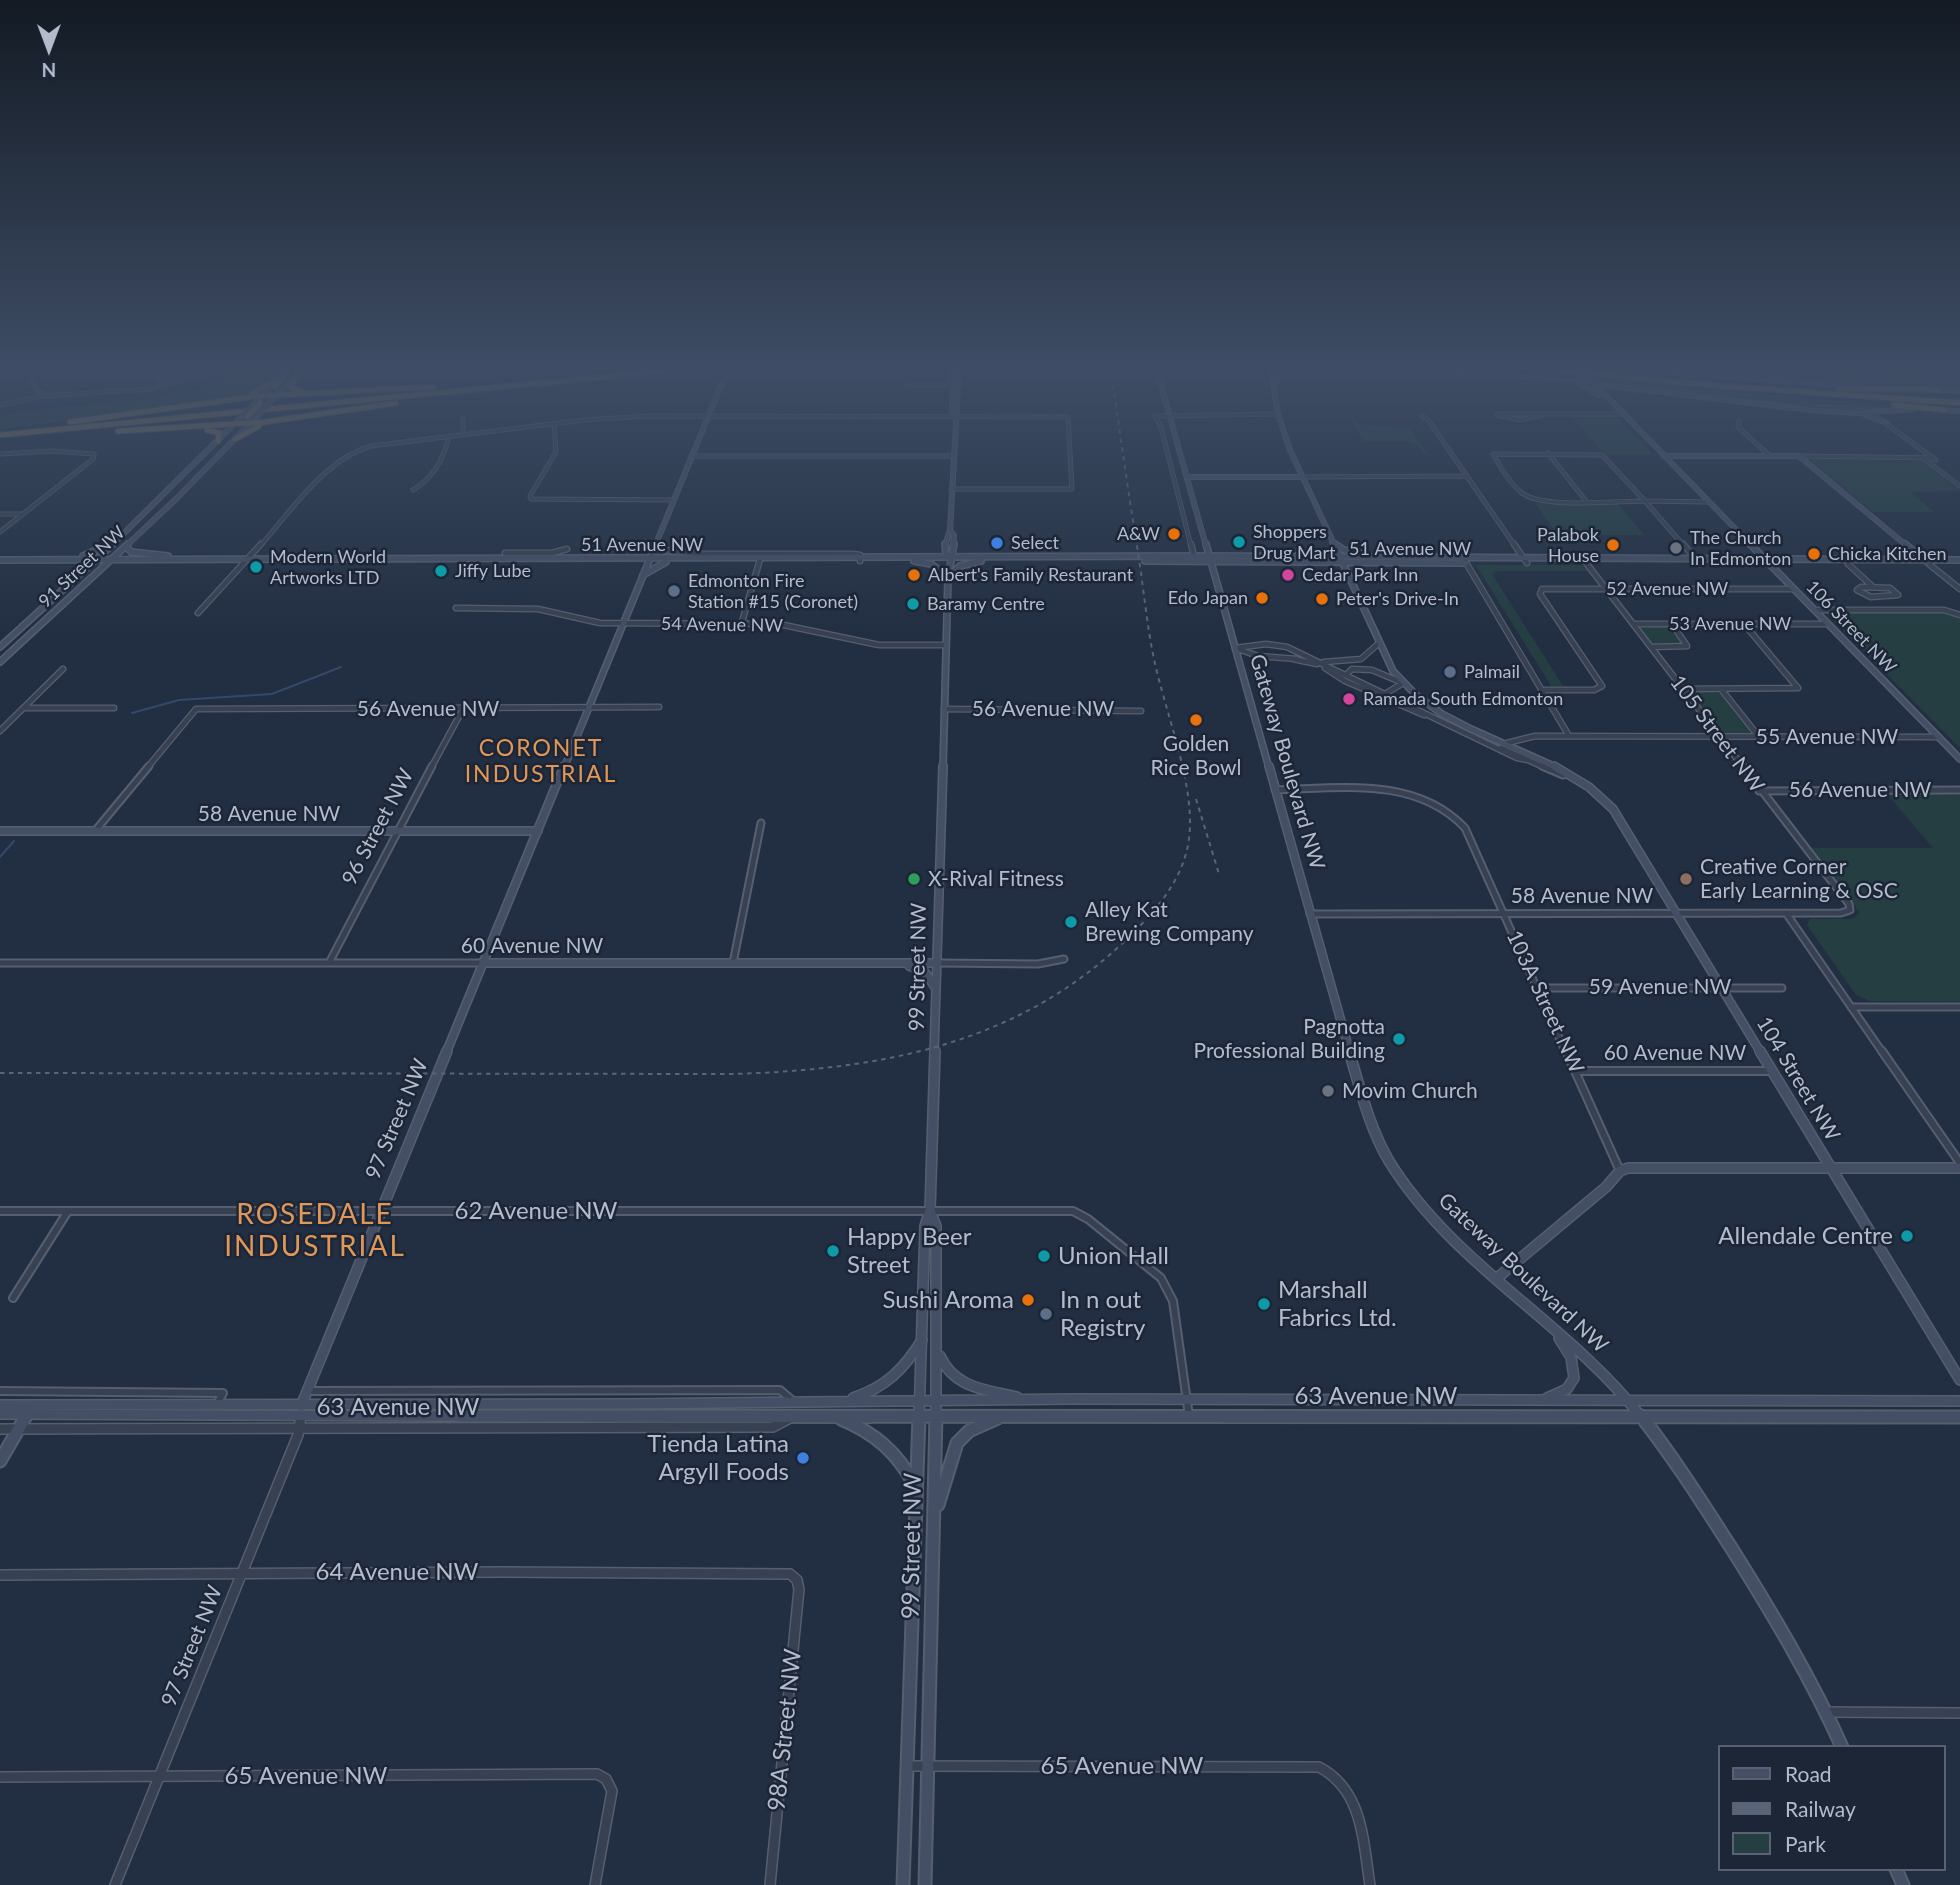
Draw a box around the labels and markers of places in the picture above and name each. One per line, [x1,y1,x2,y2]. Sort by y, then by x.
place label: Shoppers Drug Mart [1253,521,1335,564]
place label: A&W [1117,523,1160,545]
place label: Palabok House [1537,524,1599,566]
marker: A&W [1166,526,1182,542]
place label: The Church In Edmonton [1690,527,1791,570]
place label: Select [1011,532,1059,554]
marker: Shoppers Drug Mart [1231,534,1247,550]
marker: Select [989,535,1005,551]
marker: Palabok House [1605,537,1621,553]
marker: The Church In Edmonton [1668,540,1684,556]
place label: Chicka Kitchen [1828,543,1947,565]
place label: Modern World Artworks LTD [270,546,386,588]
marker: Chicka Kitchen [1806,546,1822,562]
marker: Modern World Artworks LTD [248,559,264,575]
place label: Jiffy Lube [455,560,531,582]
marker: Jiffy Lube [433,563,449,579]
place label: Albert's Family Restaurant [928,564,1133,586]
place label: Cedar Park Inn [1302,564,1418,586]
marker: Albert's Family Restaurant [906,567,922,583]
marker: Cedar Park Inn [1280,567,1296,583]
place label: Edmonton Fire Station #15 (Coronet) [688,570,858,612]
marker: Edmonton Fire Station #15 (Coronet) [666,583,682,599]
place label: Edo Japan [1168,587,1248,609]
place label: Peter's Drive-In [1336,588,1459,610]
marker: Edo Japan [1254,590,1270,606]
marker: Peter's Drive-In [1314,591,1330,607]
place label: Baramy Centre [927,593,1045,615]
marker: Baramy Centre [905,596,921,612]
place label: Palmail [1464,661,1520,683]
marker: Palmail [1442,664,1458,680]
place label: Ramada South Edmonton [1363,688,1563,710]
marker: Ramada South Edmonton [1341,691,1357,707]
marker: Golden Rice Bowl [1188,712,1204,728]
place label: Golden Rice Bowl [1151,731,1241,781]
place label: Creative Corner Early Learning & OSC [1700,854,1898,904]
place label: X-Rival Fitness [928,866,1064,892]
marker: X-Rival Fitness [906,871,922,887]
marker: Creative Corner Early Learning & OSC [1678,871,1694,887]
place label: Alley Kat Brewing Company [1085,897,1254,947]
marker: Alley Kat Brewing Company [1063,914,1079,930]
place label: Pagnotta Professional Building [1193,1014,1385,1064]
marker: Pagnotta Professional Building [1391,1031,1407,1047]
place label: Movim Church [1342,1078,1478,1104]
marker: Movim Church [1320,1083,1336,1099]
place label: Allendale Centre [1718,1222,1893,1250]
place label: Happy Beer Street [847,1223,971,1279]
marker: Allendale Centre [1899,1228,1915,1244]
place label: Union Hall [1058,1242,1169,1270]
marker: Happy Beer Street [825,1243,841,1259]
marker: Union Hall [1036,1248,1052,1264]
place label: Marshall Fabrics Ltd. [1278,1276,1397,1332]
place label: Sushi Aroma [882,1286,1014,1314]
place label: In n out Registry [1060,1286,1145,1342]
marker: Sushi Aroma [1020,1292,1036,1308]
marker: Marshall Fabrics Ltd. [1256,1296,1272,1312]
marker: In n out Registry [1038,1306,1054,1322]
place label: Tienda Latina Argyll Foods [647,1430,789,1486]
marker: Tienda Latina Argyll Foods [795,1450,811,1466]

